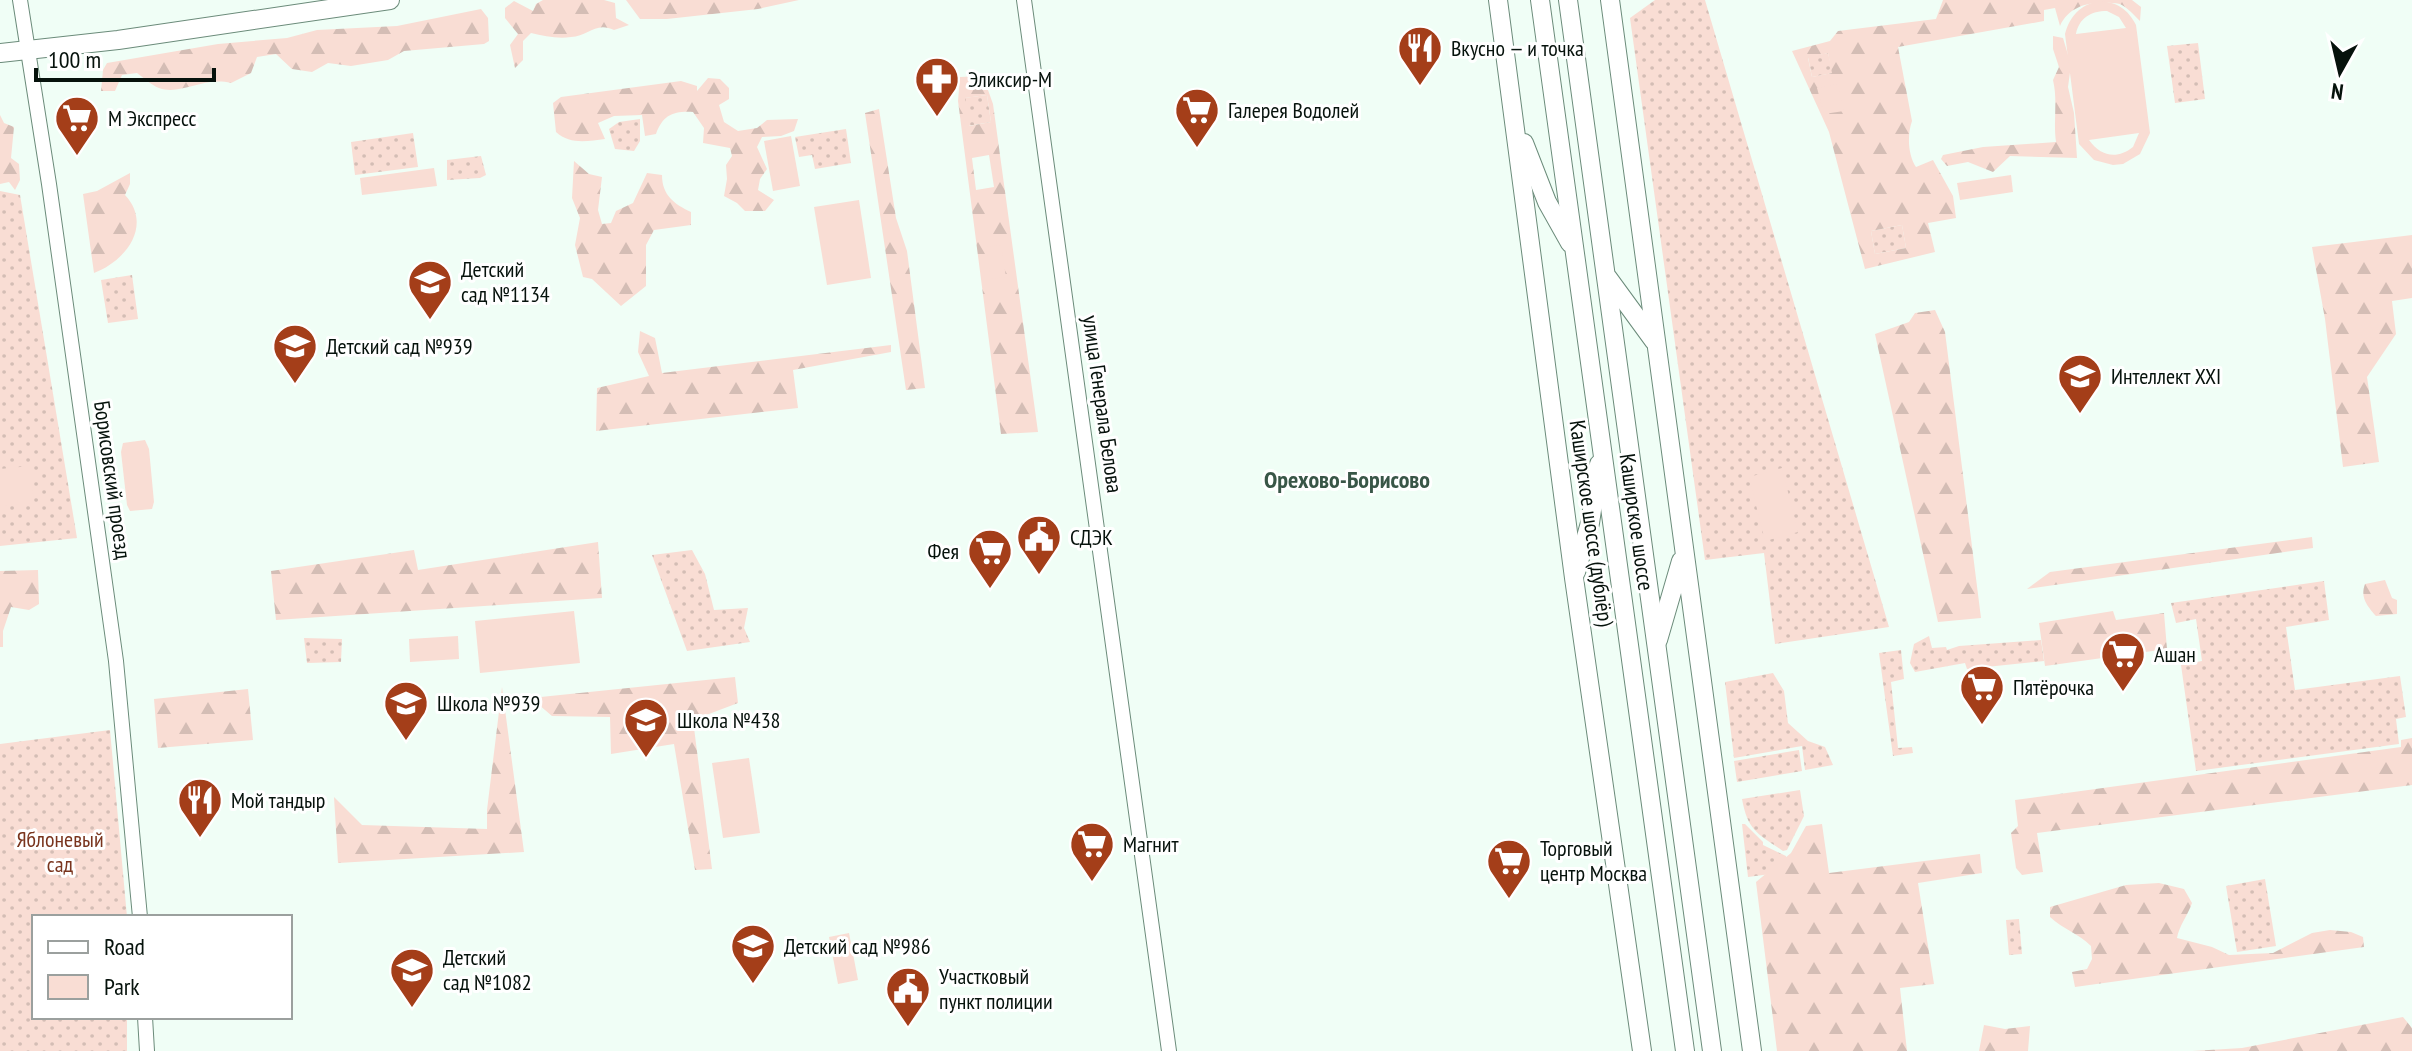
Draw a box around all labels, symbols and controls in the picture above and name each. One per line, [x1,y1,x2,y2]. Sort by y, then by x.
restaurant icon: Вкусно — и точка [1396,24,1444,87]
scale bar [36,32,214,82]
north arrow [2300,32,2380,112]
place label: Вкусно — и точка [1451,34,1584,62]
text: 100 m [48,44,101,75]
pharmacy icon: Эликсир-М [913,55,961,118]
place label: Эликсир-М [968,65,1052,93]
text: N [2329,77,2345,106]
supermarket icon: Галерея Водолей [1173,86,1221,149]
supermarket icon: М Экспресс [53,94,101,157]
place label: Галерея Водолей [1228,96,1359,124]
place label: М Экспресс [108,104,196,132]
place label: Детский сад №1134 [461,255,550,308]
school or university icon: Детский сад №1134 [406,258,454,321]
street label: улица Генерала Белова [1077,314,1129,494]
school or university icon: Детский сад №939 [271,322,319,385]
place label: Детский сад №939 [326,332,473,360]
school or university icon: Интеллект XXI [2056,352,2104,415]
place label: Интеллект XXI [2111,362,2221,390]
street label: Борисовский проезд [88,399,138,561]
street label: Каширское шоссе (дублёр) [1564,418,1620,629]
street label: Каширское шоссе [1614,452,1660,592]
district label: Орехово-Борисово [1264,464,1430,495]
public building icon: СДЭК [1015,513,1063,576]
place label: СДЭК [1070,523,1113,551]
supermarket icon: Фея [966,527,1014,590]
place label: Фея [927,537,959,565]
supermarket icon: Ашан [2099,630,2147,693]
place label: Ашан [2154,640,2196,668]
supermarket icon: Пятёрочка [1958,663,2006,726]
place label: Пятёрочка [2013,673,2094,701]
school or university icon: Школа №939 [382,679,430,742]
place label: Школа №939 [437,689,541,717]
school or university icon: Школа №438 [622,696,670,759]
place label: Школа №438 [677,706,781,734]
restaurant icon: Мой тандыр [176,776,224,839]
place label: Мой тандыр [231,786,325,814]
supermarket icon: Магнит [1068,820,1116,883]
park label: Яблоневый сад [16,825,104,878]
place label: Магнит [1123,830,1180,858]
place label: Торговый центр Москва [1540,834,1647,887]
supermarket icon: Торговый центр Москва [1485,837,1533,900]
legend [32,915,292,1019]
school or university icon: Детский сад №986 [729,922,777,985]
text: Road [104,931,145,962]
place label: Детский сад №986 [784,932,931,960]
place label: Детский сад №1082 [443,943,532,996]
school or university icon: Детский сад №1082 [388,946,436,1009]
place label: Участковый пункт полиции [939,962,1053,1015]
public building icon: Участковый пункт полиции [884,965,932,1028]
text: Park [104,971,140,1002]

